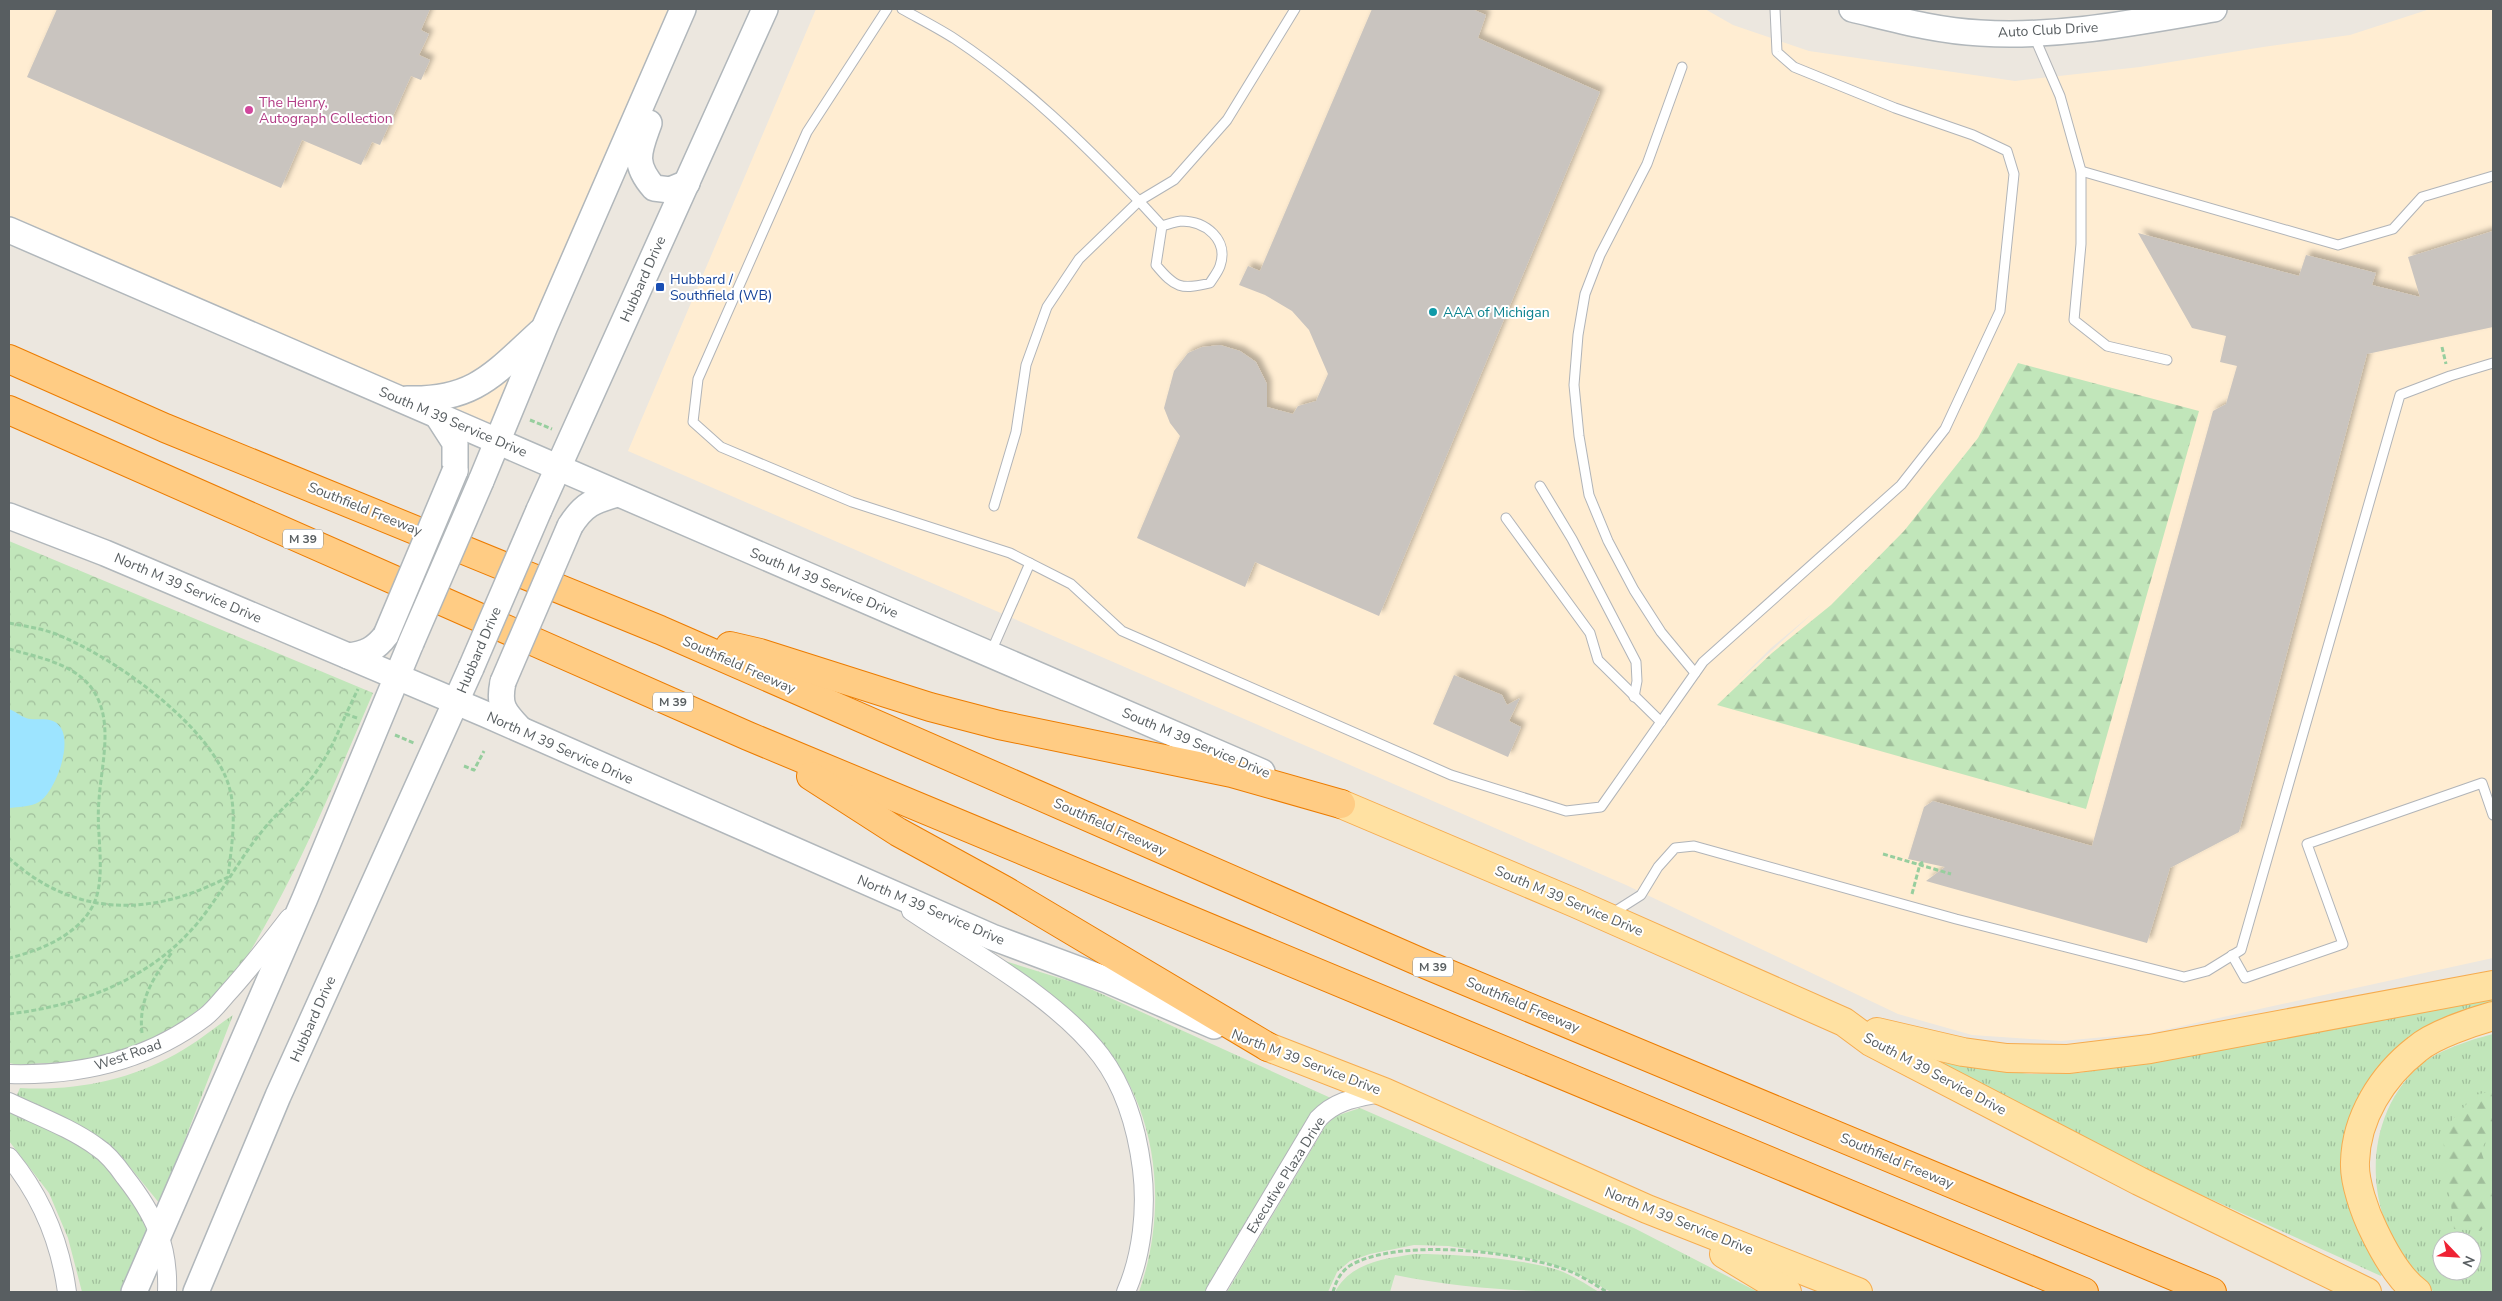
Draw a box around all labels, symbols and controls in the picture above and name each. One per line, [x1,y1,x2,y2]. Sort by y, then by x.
street label: Auto Club Drive [1997,18,2099,42]
place label: The Henry, Autograph Collection [259,93,393,128]
marker: The Henry, Autograph Collection [243,104,255,116]
street label: Hubbard Drive [616,233,670,325]
place label: Hubbard / Southfield (WB) [670,270,772,305]
marker: Hubbard / Southfield (WB) [654,281,666,293]
place label: AAA of Michigan [1443,303,1550,322]
marker: AAA of Michigan [1427,306,1439,318]
street label: South M 39 Service Drive [376,382,530,462]
street label: Southfield Freeway [305,477,426,541]
road number: M 39 [283,530,323,548]
street label: South M 39 Service Drive [747,543,901,623]
street label: North M 39 Service Drive [111,548,265,628]
street label: Hubbard Drive [452,604,506,696]
street label: Southfield Freeway [680,632,799,699]
road number: M 39 [653,692,693,712]
street label: South M 39 Service Drive [1119,703,1273,783]
street label: North M 39 Service Drive [484,707,636,789]
street label: Southfield Freeway [1051,794,1170,861]
street label: South M 39 Service Drive [1492,861,1646,941]
street label: North M 39 Service Drive [854,870,1008,950]
road number: M 39 [1413,958,1453,976]
street label: Southfield Freeway [1463,972,1583,1038]
street label: Hubbard Drive [286,973,340,1065]
street label: North M 39 Service Drive [1229,1025,1383,1099]
street label: South M 39 Service Drive [1860,1028,2010,1120]
street label: West Road [92,1035,164,1075]
street label: Executive Plaza Drive [1242,1113,1330,1237]
street label: Southfield Freeway [1837,1128,1957,1194]
street label: North M 39 Service Drive [1602,1183,1756,1259]
north arrow [2432,1231,2482,1281]
text: N [2458,1253,2479,1270]

